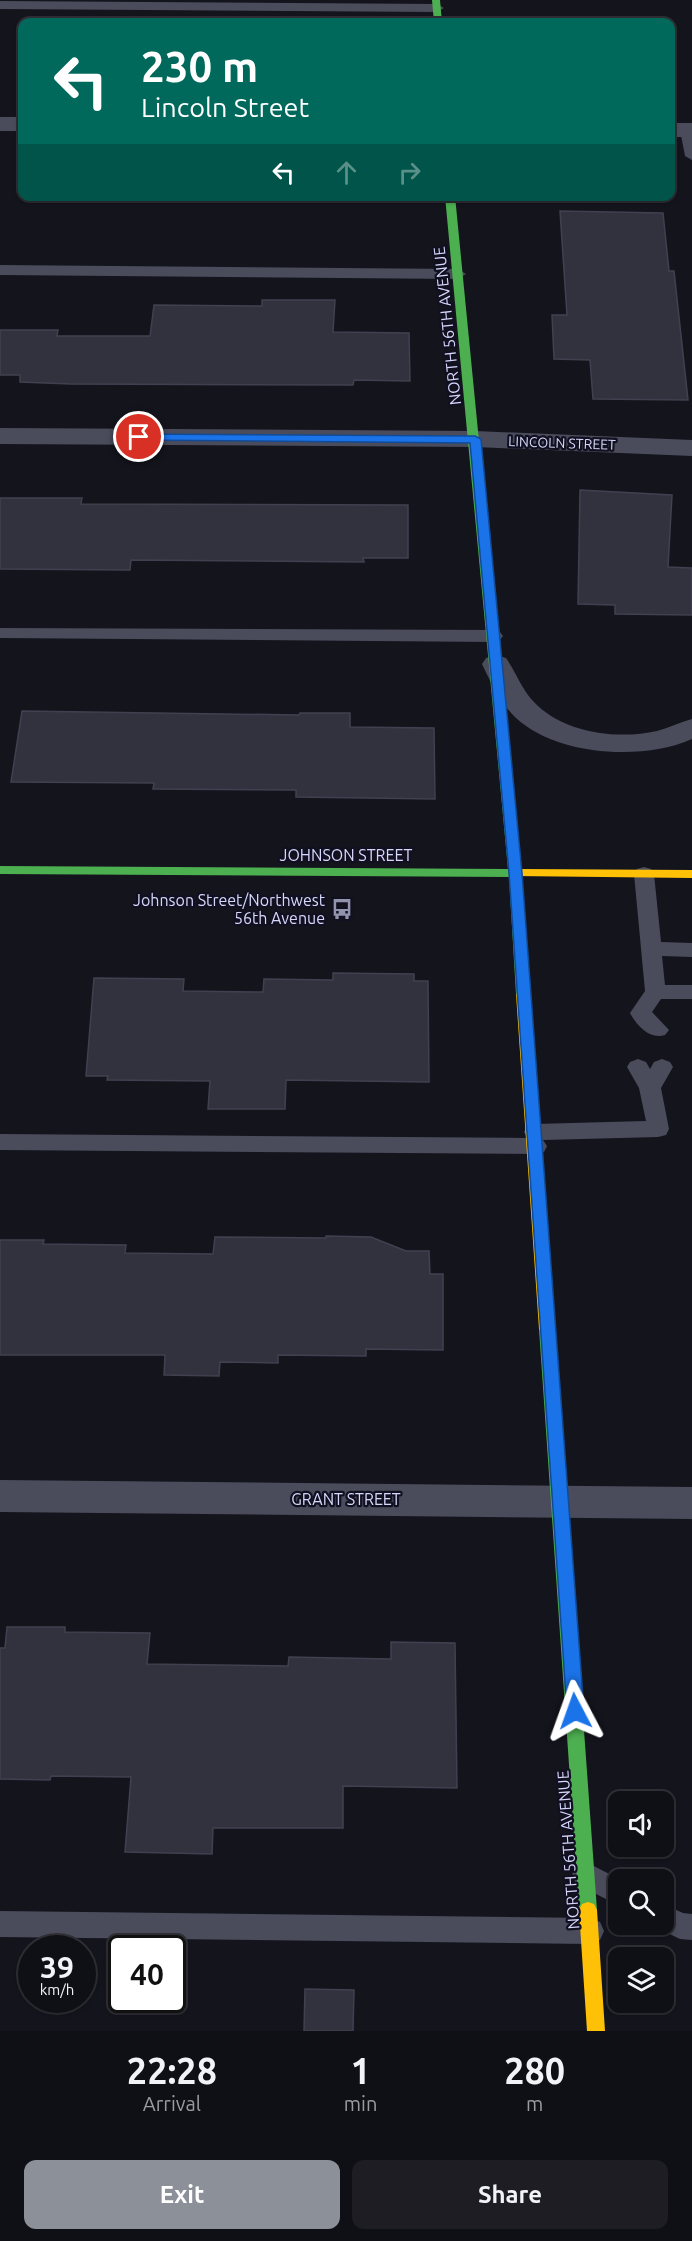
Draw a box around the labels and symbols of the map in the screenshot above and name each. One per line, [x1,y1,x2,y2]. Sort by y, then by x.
street label: NORTH 56TH AVENUE [430,246,464,406]
pin [113,411,164,462]
street label: LINCOLN STREET [508,433,616,453]
street label: JOHNSON STREET [280,846,413,864]
place label: Johnson Street/Northwest 56th Avenue [133,891,326,927]
bus stop icon: Johnson Street/Northwest 56th Avenue [330,897,354,921]
street label: GRANT STREET [291,1490,401,1508]
position arrow [543,1679,607,1743]
street label: NORTH 56TH AVENUE [553,1770,583,1930]
speed limit sign: 40 [108,1935,186,2013]

